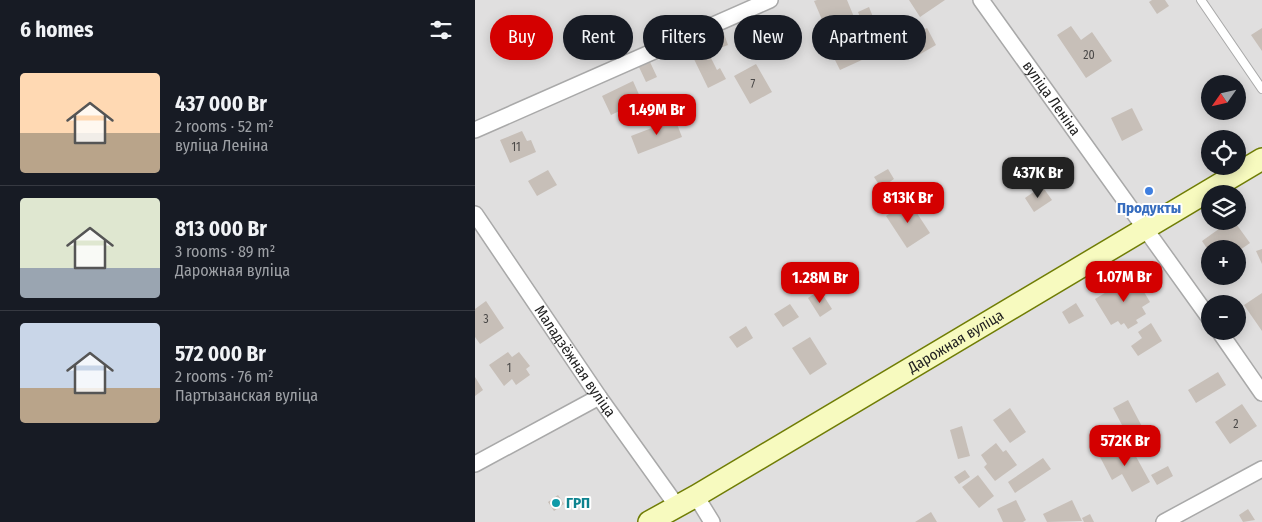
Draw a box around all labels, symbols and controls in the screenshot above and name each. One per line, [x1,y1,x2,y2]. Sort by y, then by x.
chip: Buy [490,15,553,60]
chip: Rent [563,15,633,60]
chip: Filters [643,15,724,60]
chip: New [734,15,802,60]
chip: Apartment [812,15,926,60]
icon: filters [427,16,455,44]
text: 6 homes [20,17,93,43]
house number: 20 [1083,48,1095,62]
street label: вуліца Леніна [1019,57,1084,139]
north arrow [1201,75,1246,120]
map controls [1201,75,1246,340]
house number: 7 [751,77,756,91]
text: 437 000 Br [175,91,267,117]
icon: home [60,93,120,153]
pin: 1.49M Br [605,94,709,136]
text: 1.49M Br [629,100,685,119]
text: 2 rooms · 52 m² [175,117,274,136]
button: locate [1201,130,1246,175]
text: вуліца Леніна [175,136,268,155]
house number: 11 [511,140,521,154]
pin: 437K Br [992,156,1084,199]
text: 437K Br [1013,163,1063,182]
pin: 813K Br [862,182,954,224]
marker: Продукты [1143,185,1155,197]
button: layers [1201,185,1246,230]
text: 813K Br [883,188,933,207]
place label: Продукты [1117,199,1181,217]
text: 813 000 Br [175,216,267,242]
icon: home [60,218,120,278]
button: + [1201,240,1246,285]
text: 3 rooms · 89 m² [175,242,275,261]
pin: 1.07M Br [1072,260,1176,303]
text: Дарожная вуліца [175,261,290,280]
pin: 1.28M Br [768,262,872,304]
text: 1.07M Br [1096,267,1152,286]
text: 1.28M Br [792,268,848,287]
button: − [1201,295,1246,340]
street label: Маладзёжная вуліца [531,302,619,421]
street label: Дарожная вуліца [904,306,1007,377]
house number: 3 [483,312,489,326]
text: 572 000 Br [175,341,266,367]
icon: home [60,343,120,403]
house number: 1 [507,361,511,375]
text: 2 rooms · 76 m² [175,367,274,386]
text: Партызанская вуліца [175,386,318,405]
house number: 2 [1233,417,1239,431]
pin: 572K Br [1079,424,1171,467]
text: 572K Br [1100,431,1150,450]
place label: ГРП [566,494,590,512]
marker: ГРП [550,497,562,509]

